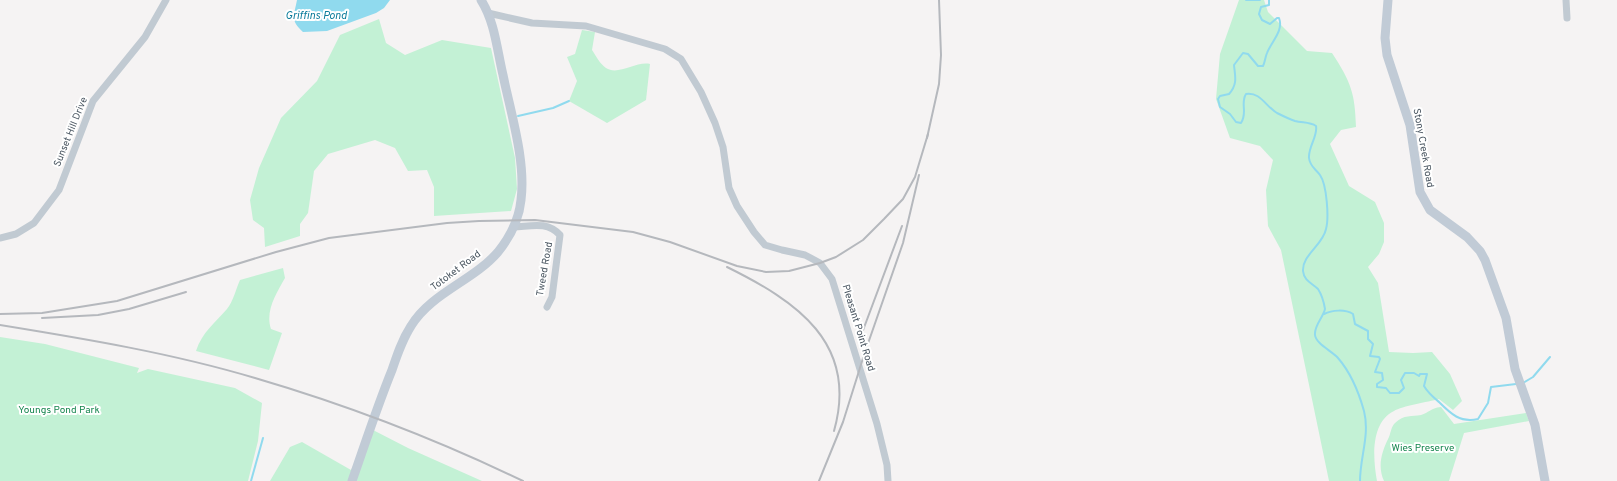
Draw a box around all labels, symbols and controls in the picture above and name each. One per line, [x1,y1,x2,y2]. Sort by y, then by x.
water label: Griffins Pond [285,9,348,23]
street label: Sunset Hill Drive [51,95,91,169]
street label: Stony Creek Road [1410,107,1436,189]
street label: Tweed Road [534,241,556,297]
street label: Totoket Road [428,248,484,294]
street label: Pleasant Point Road [839,283,877,373]
park label: Youngs Pond Park [18,404,100,417]
park label: Wies Preserve [1392,442,1454,455]

